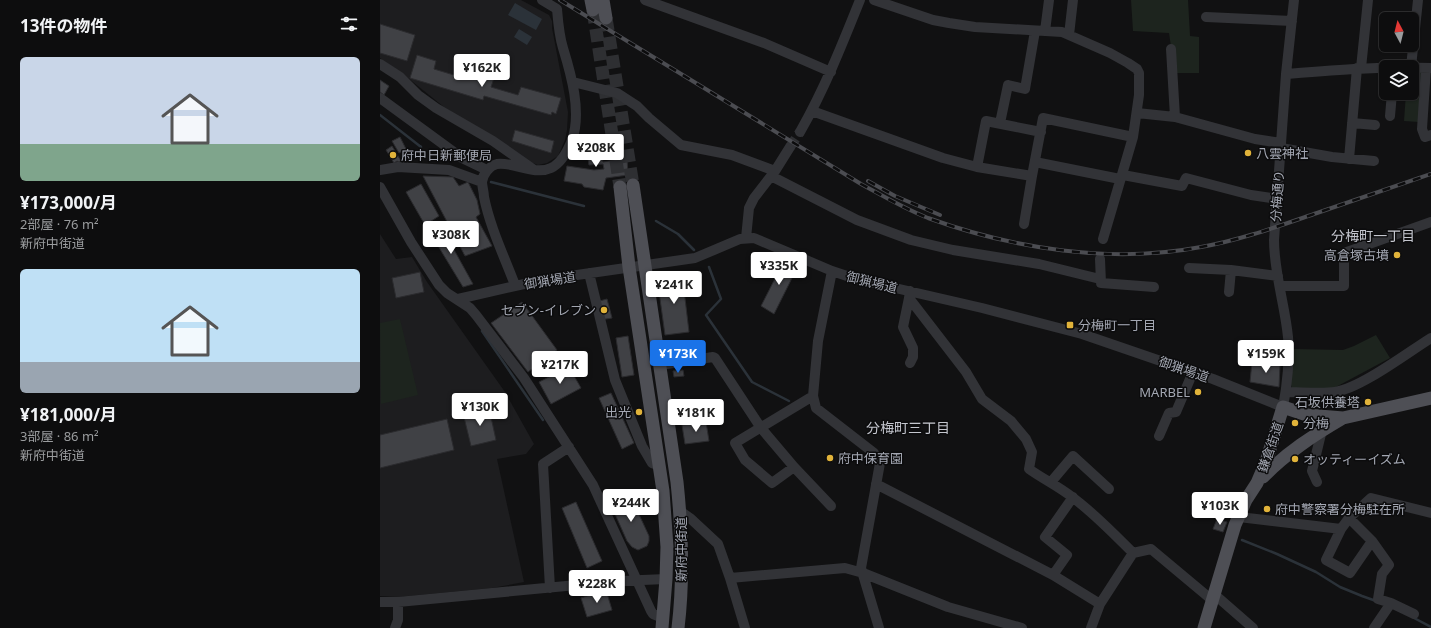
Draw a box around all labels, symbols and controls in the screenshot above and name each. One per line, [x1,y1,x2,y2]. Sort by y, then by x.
north arrow [1379,12,1419,52]
map controls [1379,12,1419,100]
icon: filters [338,13,360,35]
text: 13件の物件 [20,14,107,37]
pin: ¥162K [454,54,510,88]
text: ¥162K [463,58,501,76]
button: layers [1379,60,1419,100]
icon: home [154,83,226,155]
pin: ¥208K [568,134,624,168]
text: ¥208K [577,138,615,156]
place label: 八雲神社 [1256,144,1308,162]
place label: 府中日新郵便局 [401,146,492,164]
marker: 八雲神社 [1243,148,1253,158]
marker: 府中日新郵便局 [388,150,398,160]
street label: 分梅通り [1266,169,1288,223]
text: ¥173,000/月 [20,191,117,214]
text: 2部屋 · 76 m² [20,215,99,233]
pin: ¥308K [423,221,479,255]
text: ¥308K [432,225,470,243]
district label: 分梅町一丁目 [1331,226,1415,245]
text: 新府中街道 [20,234,85,252]
place label: 高倉塚古墳 [1324,246,1389,264]
marker: 高倉塚古墳 [1392,250,1402,260]
pin: ¥335K [751,252,807,286]
text: ¥335K [760,256,798,274]
street label: 御猟場道 [523,267,577,293]
street label: 御猟場道 [845,267,899,297]
pin: ¥241K [646,271,702,305]
text: ¥241K [655,275,693,293]
icon: home [154,295,226,367]
place label: セブン-イレブン [501,301,596,319]
marker: セブン-イレブン [599,305,609,315]
place label: 分梅町一丁目 [1078,316,1156,334]
marker: 分梅町一丁目 [1065,320,1075,330]
pin: ¥173K [650,340,706,374]
pin: ¥159K [1238,340,1294,374]
text: ¥173K [659,344,697,362]
text: ¥159K [1247,344,1285,362]
pin: ¥217K [532,351,588,385]
street label: 御猟場道 [1156,352,1212,386]
text: ¥217K [541,355,579,373]
place label: MARBEL [1139,383,1190,401]
marker: MARBEL [1193,387,1203,397]
pin: ¥130K [452,393,508,427]
place label: 石坂供養塔 [1295,393,1360,411]
text: ¥130K [461,397,499,415]
marker: 石坂供養塔 [1363,397,1373,407]
pin: ¥181K [668,399,724,433]
text: ¥181,000/月 [20,403,117,426]
place label: 出光 [605,403,631,421]
text: ¥181K [677,403,715,421]
marker: 出光 [634,407,644,417]
place label: 分梅 [1303,414,1329,432]
district label: 分梅町三丁目 [866,418,950,437]
marker: 分梅 [1290,418,1300,428]
street label: 鎌倉街道 [1253,419,1287,475]
text: 3部屋 · 86 m² [20,427,99,445]
text: 新府中街道 [20,446,85,464]
place label: 府中保育園 [838,449,903,467]
place label: オッティーイズム [1303,450,1406,468]
marker: 府中保育園 [825,453,835,463]
marker: オッティーイズム [1290,454,1300,464]
pin: ¥244K [603,489,659,523]
pin: ¥103K [1192,492,1248,526]
text: ¥244K [612,493,650,511]
text: ¥103K [1201,496,1239,514]
place label: 府中警察署分梅駐在所 [1275,500,1405,518]
marker: 府中警察署分梅駐在所 [1262,504,1272,514]
street label: 新府中街道 [672,516,690,582]
pin: ¥228K [569,570,625,604]
text: ¥228K [578,574,616,592]

